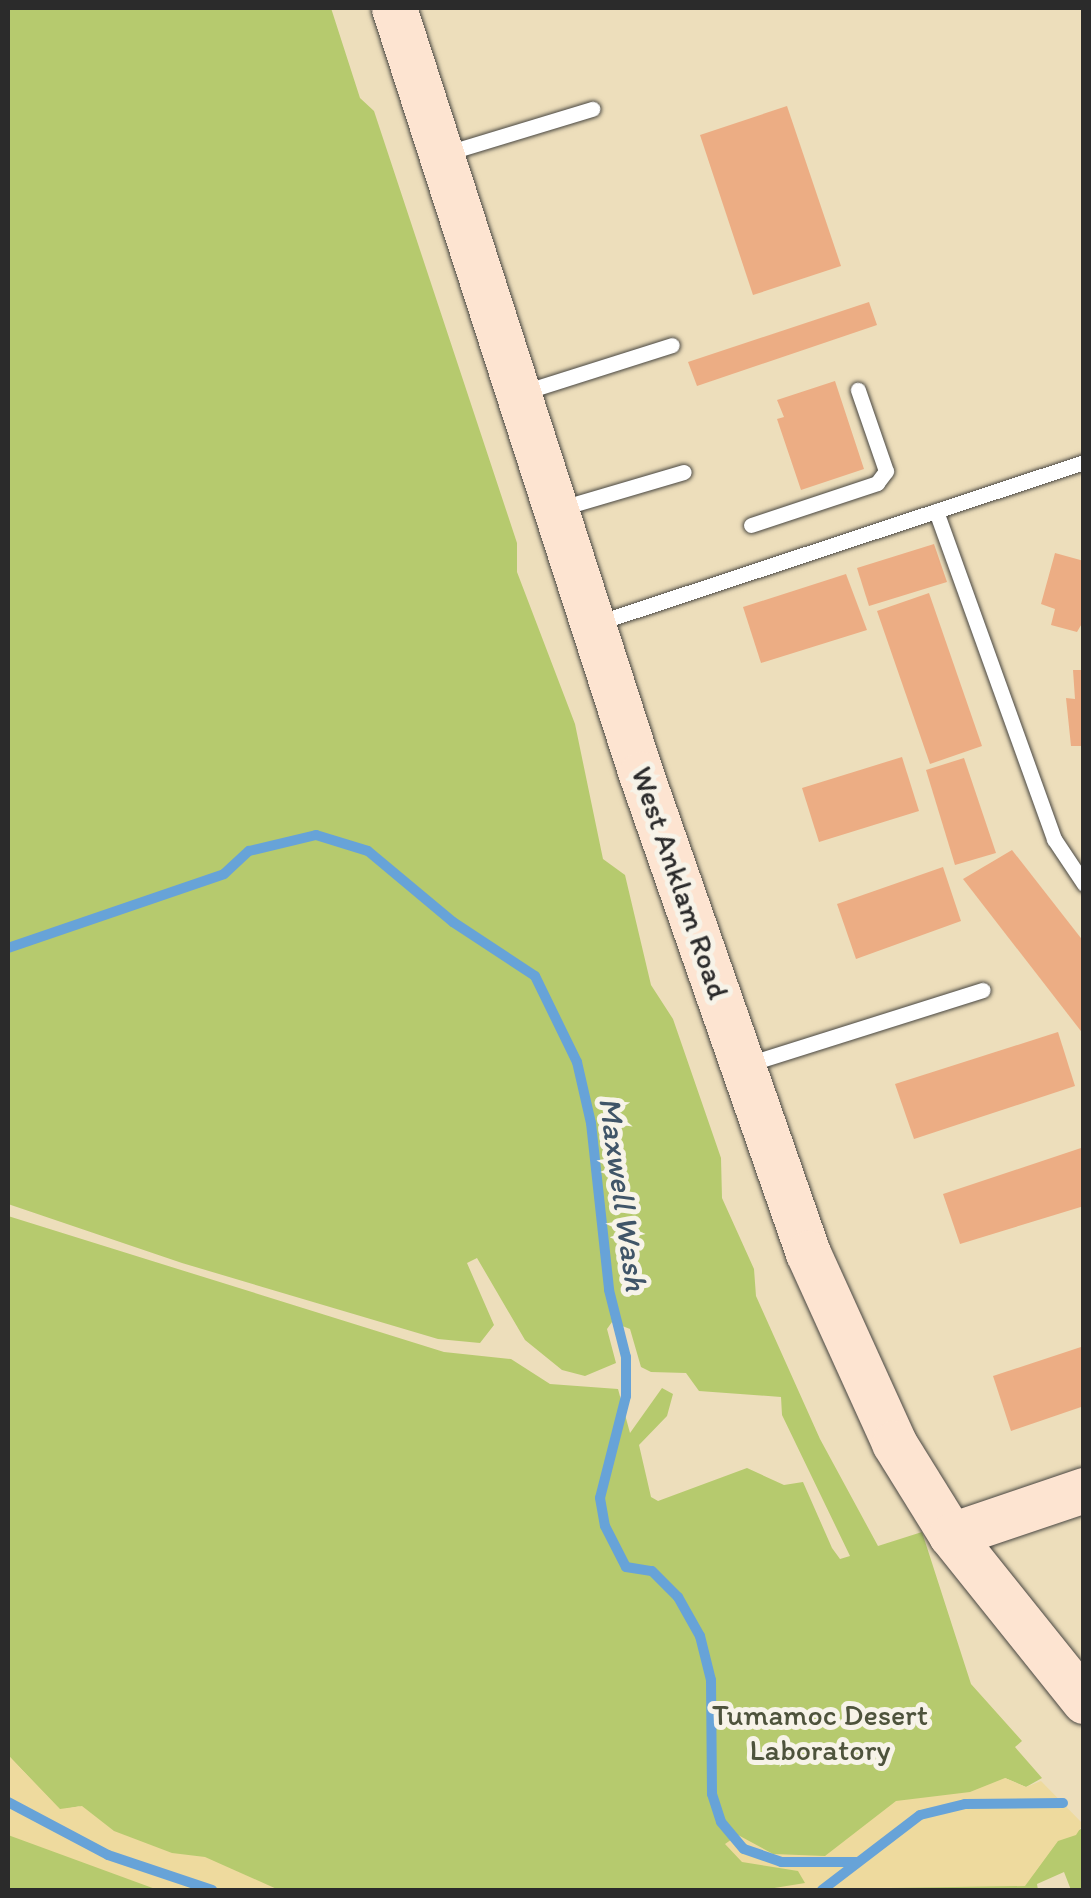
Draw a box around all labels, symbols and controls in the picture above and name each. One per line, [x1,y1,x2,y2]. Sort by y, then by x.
street label: West Anklam Road [624,763,736,1003]
water label: Maxwell Wash [591,1096,655,1292]
park label: Tumamoc Desert Laboratory [712,1697,928,1768]

